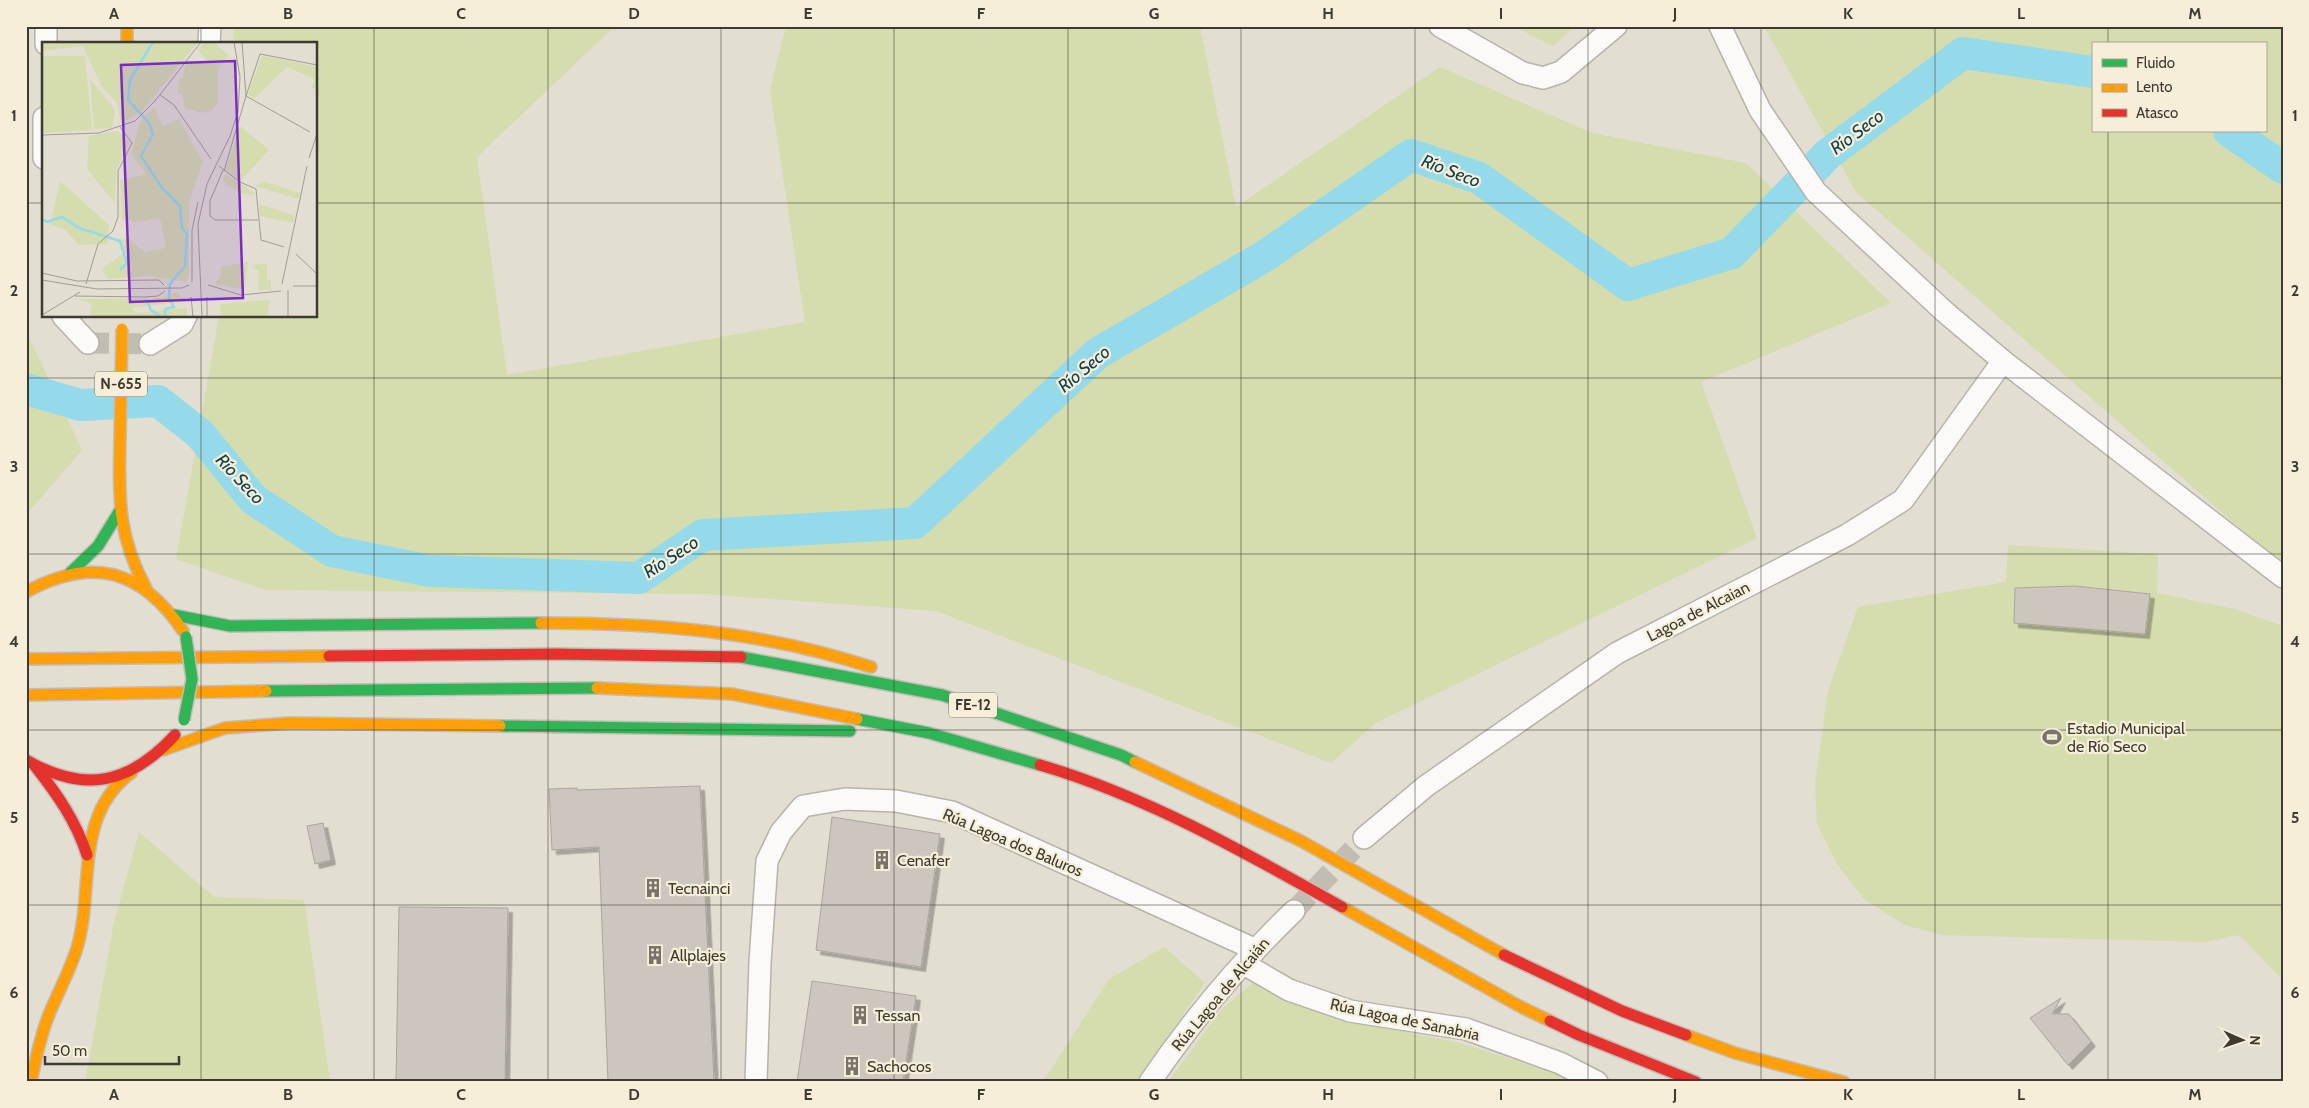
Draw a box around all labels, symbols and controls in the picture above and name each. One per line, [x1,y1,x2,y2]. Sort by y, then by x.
text: A [109,4,119,23]
text: B [283,4,293,23]
text: C [456,4,466,23]
text: D [628,4,640,23]
text: E [803,4,813,23]
text: F [977,4,986,23]
text: G [1149,4,1159,23]
text: H [1322,4,1334,23]
text: I [1499,4,1503,23]
text: J [1672,4,1677,23]
text: K [1843,4,1853,23]
text: L [2017,4,2025,23]
text: M [2188,4,2202,23]
inset map [42,42,318,318]
legend [2092,42,2266,132]
text: Fluido [2136,54,2175,72]
text: Lento [2136,78,2173,96]
text: Atasco [2136,104,2178,122]
water label: Río Seco [1826,105,1888,159]
text: 1 [11,106,17,125]
text: 1 [2292,106,2298,125]
water label: Río Seco [1418,150,1484,192]
text: 2 [10,281,18,300]
text: 2 [2291,281,2299,300]
water label: Río Seco [1053,341,1115,397]
road number: N-655 [95,372,147,396]
water label: Río Seco [211,449,269,509]
text: 3 [10,457,18,476]
text: 3 [2291,457,2299,476]
water label: Río Seco [639,531,703,583]
street label: Lagoa de Alcaian [1644,577,1753,646]
text: 4 [9,632,19,651]
text: 4 [2290,632,2300,651]
road number: FE-12 [949,692,997,718]
place label: Estadio Municipal de Río Seco [2067,719,2185,756]
sports icon: Estadio Municipal de Río Seco [2041,726,2063,748]
street label: Rúa Lagoa dos Baluros [940,804,1086,881]
text: 5 [10,808,18,827]
text: 5 [2291,808,2299,827]
building icon: Cenafer [871,849,893,871]
place label: Cenafer [897,851,951,870]
building icon: Tecnainci [642,877,664,899]
place label: Tecnainci [668,879,730,898]
street label: Rúa Lagoa de Alcaián [1167,934,1273,1055]
building icon: Allplajes [644,944,666,966]
place label: Allplajes [670,946,726,965]
text: 6 [10,983,19,1002]
text: 6 [2291,983,2300,1002]
street label: Rúa Lagoa de Sanabria [1328,994,1482,1045]
building icon: Tessan [849,1004,871,1026]
place label: Tessan [875,1006,920,1025]
north arrow [2216,1016,2266,1066]
scale bar [45,1033,179,1065]
text: N [2246,1035,2264,1046]
text: 50 m [52,1042,87,1060]
building icon: Sachocos [841,1055,863,1077]
place label: Sachocos [867,1057,932,1076]
text: A [109,1085,119,1104]
text: B [283,1085,293,1104]
text: C [456,1085,466,1104]
text: D [628,1085,640,1104]
text: E [803,1085,813,1104]
text: F [977,1085,986,1104]
text: G [1149,1085,1159,1104]
text: H [1322,1085,1334,1104]
text: I [1499,1085,1503,1104]
text: J [1672,1085,1677,1104]
text: K [1843,1085,1853,1104]
text: L [2017,1085,2025,1104]
text: M [2188,1085,2202,1104]

